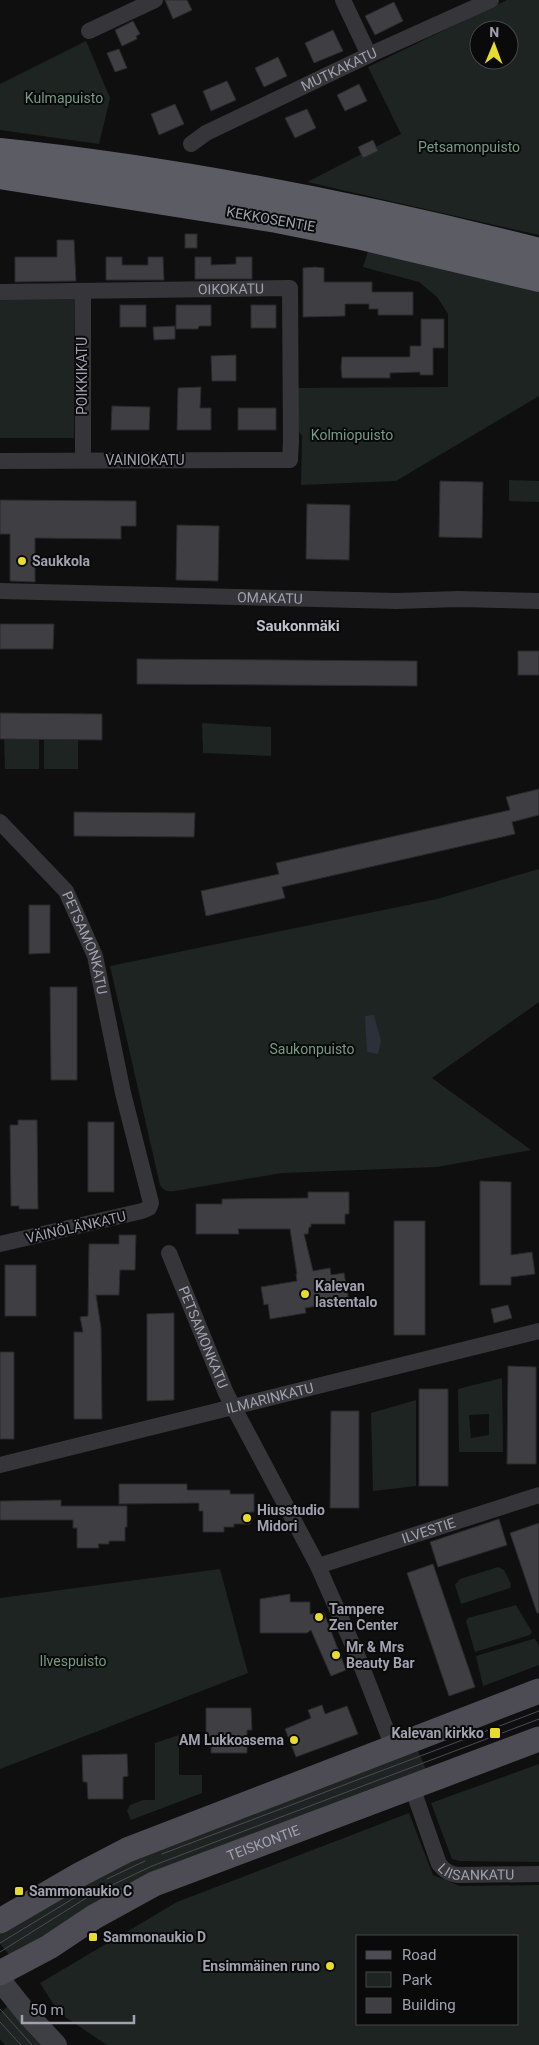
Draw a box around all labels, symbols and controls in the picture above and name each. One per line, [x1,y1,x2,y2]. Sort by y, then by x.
north arrow [469,20,519,70]
text: N [489,24,499,40]
street label: MUTKAKATU [298,45,379,94]
park label: Kulmapuisto [25,90,103,106]
park label: Petsamonpuisto [418,139,520,155]
street label: KEKKOSENTIE [225,203,317,235]
street label: OIKOKATU [198,280,264,297]
street label: POIKKIKATU [74,337,90,415]
park label: Kolmiopuisto [311,427,393,443]
street label: VAINIOKATU [105,452,185,468]
place label: Saukkola [32,553,91,569]
marker: Saukkola [16,555,28,567]
street label: OMAKATU [237,589,303,607]
district label: Saukonmäki [256,617,340,635]
street label: PETSAMONKATU [59,889,111,996]
park label: Saukonpuisto [269,1041,355,1057]
street label: VÄINÖLÄNKATU [24,1208,128,1246]
place label: Kalevan lastentalo [315,1278,377,1310]
street label: PETSAMONKATU [175,1284,231,1391]
marker: Kalevan lastentalo [299,1288,311,1300]
street label: ILMARINKATU [224,1379,315,1417]
place label: Hiusstudio Midori [257,1502,325,1534]
marker: Hiusstudio Midori [241,1512,253,1524]
street label: ILVESTIE [400,1514,457,1547]
place label: Tampere Zen Center [329,1601,398,1633]
marker: Tampere Zen Center [313,1611,325,1623]
place label: Mr & Mrs Beauty Bar [346,1639,415,1671]
marker: Mr & Mrs Beauty Bar [330,1649,342,1661]
park label: Ilvespuisto [39,1653,107,1669]
place label: Kalevan kirkko [391,1725,484,1741]
marker: Kalevan kirkko [488,1726,502,1740]
place label: AM Lukkoasema [179,1732,285,1748]
marker: AM Lukkoasema [288,1734,300,1746]
street label: TEISKONTIE [225,1822,302,1864]
street label: LIISANKATU [435,1860,514,1883]
place label: Sammonaukio C [29,1883,132,1899]
marker: Sammonaukio C [13,1885,25,1897]
place label: Sammonaukio D [103,1929,206,1945]
marker: Sammonaukio D [87,1931,99,1943]
legend [356,1935,519,2025]
text: Road [402,1946,436,1964]
place label: Ensimmäinen runo [202,1958,320,1974]
marker: Ensimmäinen runo [324,1960,336,1972]
text: Park [402,1971,433,1989]
scale bar [22,1992,135,2024]
text: Building [402,1996,456,2014]
text: 50 m [30,2001,64,2019]

